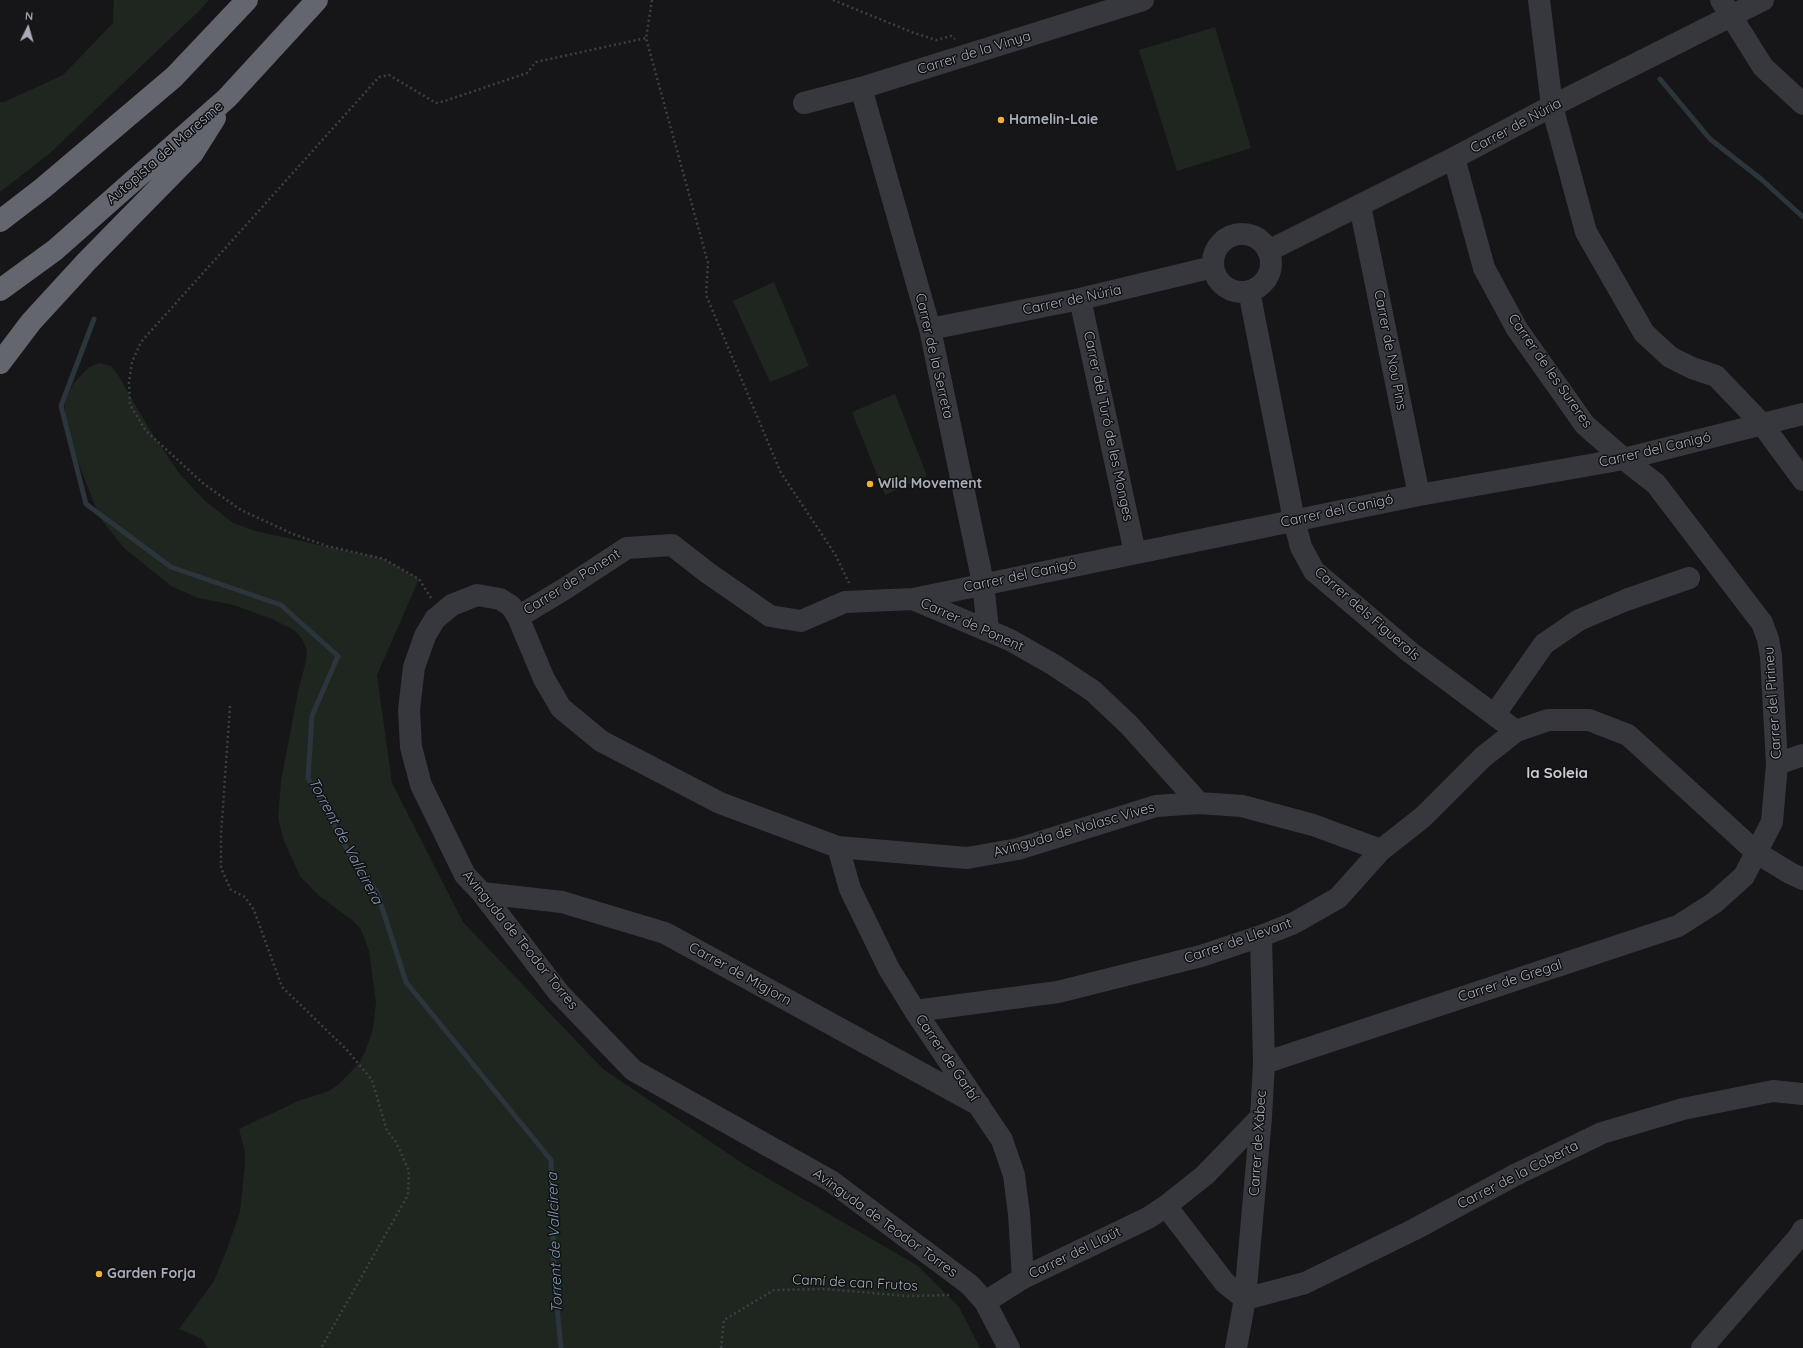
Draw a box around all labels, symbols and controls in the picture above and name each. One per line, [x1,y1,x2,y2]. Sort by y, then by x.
north arrow [8,8,48,48]
text: N [24,9,34,23]
street label: Carrer de la Vinya [915,28,1033,78]
street label: Carrer de Núria [1468,95,1564,157]
street label: Autopista del Maresme [103,98,227,208]
place label: Hamelin-Laie [1009,112,1098,128]
marker: Hamelin-Laie [996,115,1006,125]
street label: Carrer de Núria [1021,281,1123,319]
street label: Carrer de Nou Pins [1370,289,1410,411]
street label: Carrer de la Serreta [911,292,957,420]
street label: Carrer de les Sureres [1504,311,1596,431]
street label: Carrer del Turó de les Monges [1080,330,1136,522]
street label: Carrer del Canigó [1597,429,1713,471]
place label: Wild Movement [878,476,982,492]
marker: Wild Movement [865,479,875,489]
street label: Carrer del Canigó [1279,491,1395,531]
street label: Carrer de Ponent [521,545,623,619]
street label: Carrer del Canigó [962,556,1078,596]
street label: Carrer dels Figuerals [1311,564,1423,664]
street label: Carrer de Ponent [918,595,1026,655]
street label: Carrer del Pirineu [1761,646,1785,760]
district label: la Soleia [1526,764,1588,782]
water label: Torrent de Vallcirera [304,775,386,907]
street label: Avinguda de Nolasc Vives [991,799,1157,861]
street label: Avinguda de Teodor Torres [459,867,581,1013]
street label: Carrer de Llevant [1182,915,1294,967]
street label: Carrer de Migjorn [686,939,794,1009]
street label: Carrer de Gregal [1456,956,1564,1006]
street label: Carrer de Garbí [912,1012,982,1104]
street label: Carrer de Xàbec [1246,1090,1270,1196]
street label: Carrer de la Coberta [1455,1137,1581,1213]
street label: Avinguda de Teodor Torres [810,1165,960,1281]
water label: Torrent de Vallcirera [544,1172,566,1314]
street label: Carrer del Llaüt [1026,1223,1124,1283]
place label: Garden Forja [107,1266,196,1282]
marker: Garden Forja [94,1269,104,1279]
street label: Camí de can Frutos [792,1271,918,1295]

